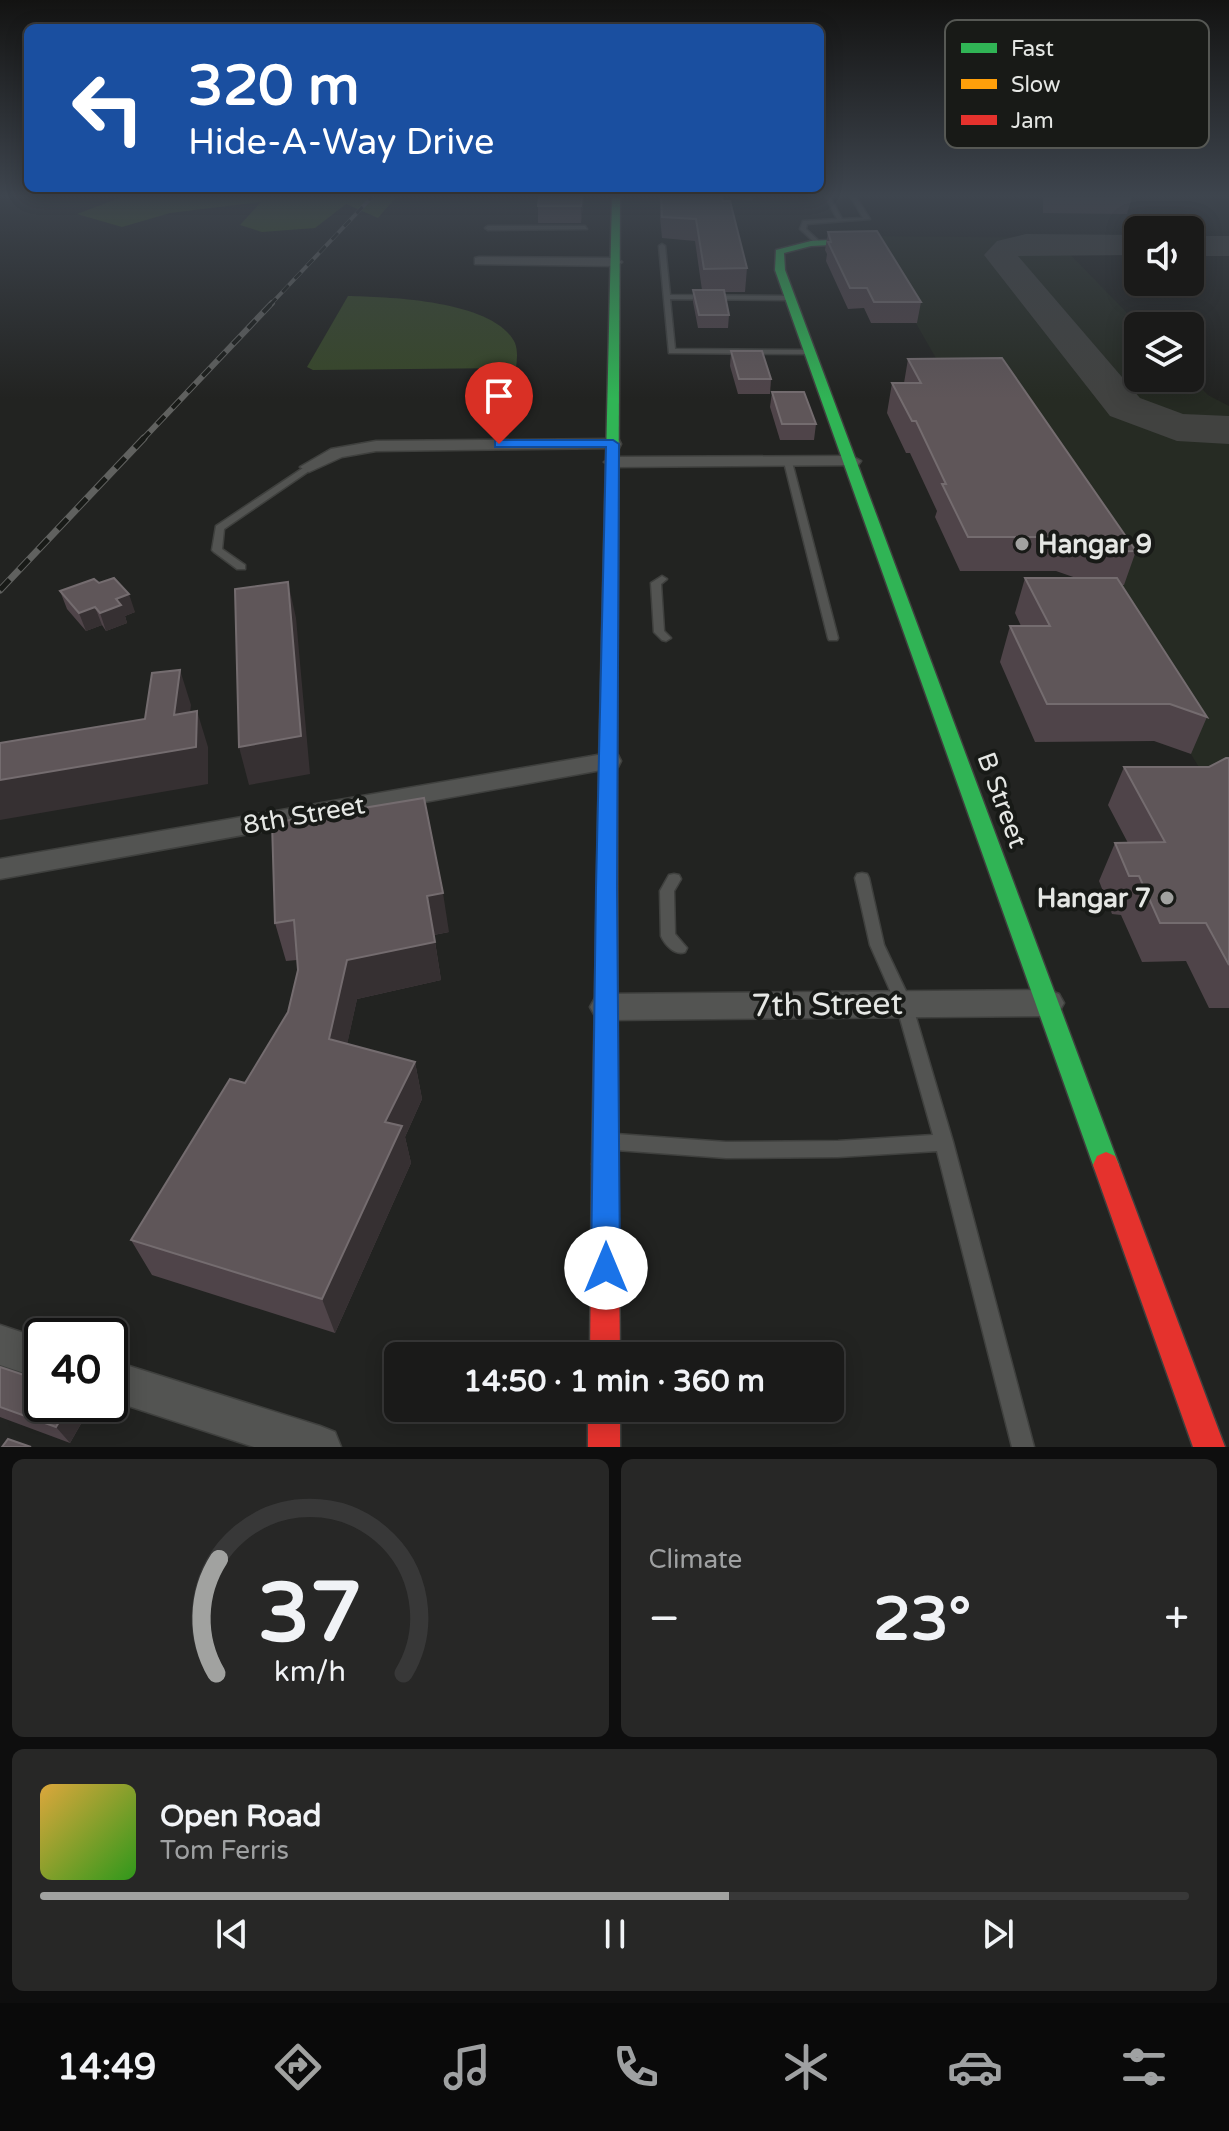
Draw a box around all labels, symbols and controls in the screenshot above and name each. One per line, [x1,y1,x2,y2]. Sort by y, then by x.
legend [945,20,1209,148]
text: Fast [1011,36,1054,62]
text: 320 m [188,53,359,120]
icon: left [56,56,160,160]
text: Slow [1011,72,1061,98]
text: Jam [1011,108,1054,134]
text: Hide-A-Way Drive [188,121,494,164]
map controls [1124,216,1204,392]
button: sound [1124,216,1204,296]
button: layers [1124,312,1204,392]
pin [465,362,533,444]
icon: arrive [477,374,521,418]
place label: Hangar 9 [1038,529,1152,560]
marker: Hangar 9 [1013,535,1031,553]
street label: B Street [970,748,1034,852]
street label: 8th Street [241,789,367,841]
place label: Hangar 7 [1037,883,1151,914]
marker: Hangar 7 [1158,889,1176,907]
street label: 7th Street [751,985,903,1025]
position arrow [564,1226,648,1310]
speed limit sign: 40 [24,1318,128,1422]
text: 14:50 · 1 min · 360 m [463,1363,765,1400]
text: Climate [649,1544,742,1575]
text: 37 [258,1564,362,1664]
text: 23° [873,1584,971,1656]
text: − [649,1593,680,1646]
text: + [1164,1593,1189,1646]
text: km/h [274,1655,346,1689]
text: Open Road [160,1798,321,1835]
text: Tom Ferris [160,1835,289,1866]
icon: previous [210,1912,254,1956]
icon: pause [593,1912,637,1956]
icon: next [976,1912,1020,1956]
icon: directions [270,2039,326,2095]
icon: music [439,2039,495,2095]
icon: phone [608,2039,664,2095]
icon: climate [778,2039,834,2095]
icon: car [947,2039,1003,2095]
icon: filters [1116,2039,1172,2095]
text: 14:49 [57,2046,156,2089]

